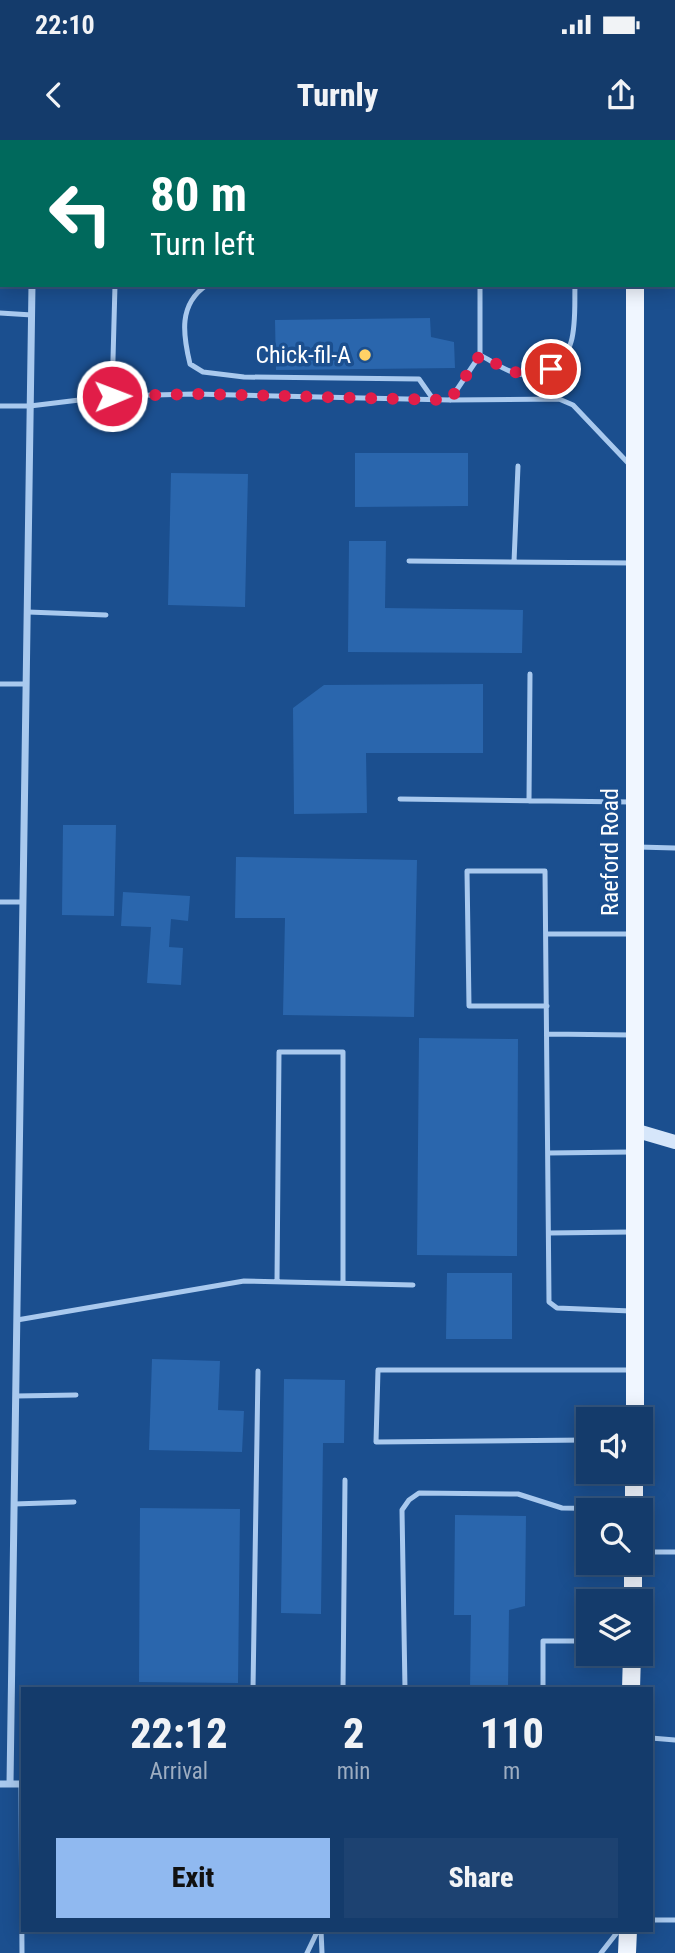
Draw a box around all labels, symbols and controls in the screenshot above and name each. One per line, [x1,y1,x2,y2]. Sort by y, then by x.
text: 22:10 [35,10,95,40]
icon: back [35,76,73,114]
text: Turnly [297,76,378,114]
icon: share [602,76,640,114]
text: 80 m [150,166,247,223]
icon: left [35,168,126,259]
text: Turn left [150,225,255,263]
pin [521,339,581,399]
place label: Chick-fil-A [255,341,351,369]
marker: Chick-fil-A [357,347,373,363]
icon: arrive [532,350,570,388]
position arrow [75,359,149,433]
street label: Raeford Road [596,788,624,916]
map controls [576,1407,653,1666]
button: sound [576,1407,653,1484]
button: search [576,1498,653,1575]
button: layers [576,1589,653,1666]
text: 22:12 [130,1709,227,1758]
text: 2 [343,1709,364,1758]
text: 110 [480,1709,544,1758]
text: Arrival [150,1758,208,1785]
text: min [337,1758,370,1785]
text: m [503,1758,520,1785]
button: Exit [56,1838,330,1918]
button: Share [344,1838,618,1918]

